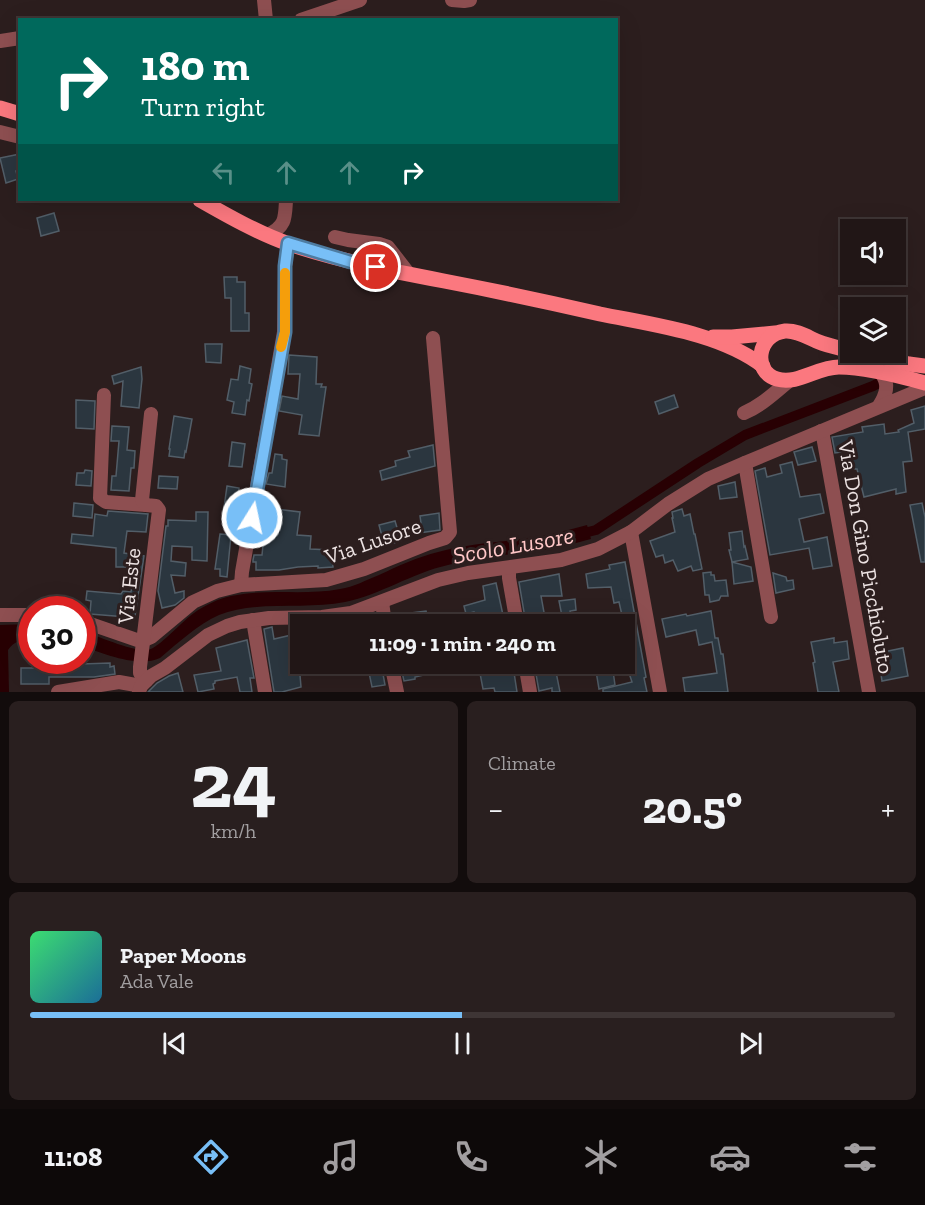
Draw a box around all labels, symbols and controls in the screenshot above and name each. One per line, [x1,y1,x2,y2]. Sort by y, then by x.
text: 180 m [141,40,249,91]
icon: right [42,42,120,120]
text: Turn right [141,91,265,123]
icon: left [207,156,240,189]
icon: ahead [270,156,303,189]
icon: ahead [333,156,366,189]
icon: right [396,156,429,189]
map controls [840,219,906,363]
button: sound [840,219,906,285]
pin [350,241,401,292]
icon: arrive [359,250,392,283]
button: layers [840,297,906,363]
street label: Via Don Gino Picchioluto [832,437,900,676]
position arrow [220,486,284,550]
street label: Via Lusore [320,512,425,570]
water label: Scolo Lusore [450,520,576,570]
street label: Via Este [111,546,146,627]
speed limit sign: 30 [18,596,96,674]
text: 11:09 · 1 min · 240 m [369,630,556,657]
text: 24 [190,733,277,827]
text: Climate [488,751,556,775]
text: 20.5° [642,781,742,835]
text: − [488,789,503,828]
text: + [881,789,895,828]
text: km/h [211,819,256,843]
text: Paper Moons [120,942,246,969]
text: Ada Vale [120,969,193,993]
icon: previous [158,1027,191,1060]
icon: pause [446,1027,479,1060]
icon: next [734,1027,767,1060]
icon: directions [190,1136,232,1178]
icon: music [320,1136,362,1178]
icon: phone [450,1136,492,1178]
icon: climate [580,1136,622,1178]
icon: car [709,1136,751,1178]
icon: filters [839,1136,881,1178]
text: 11:08 [44,1141,103,1173]

